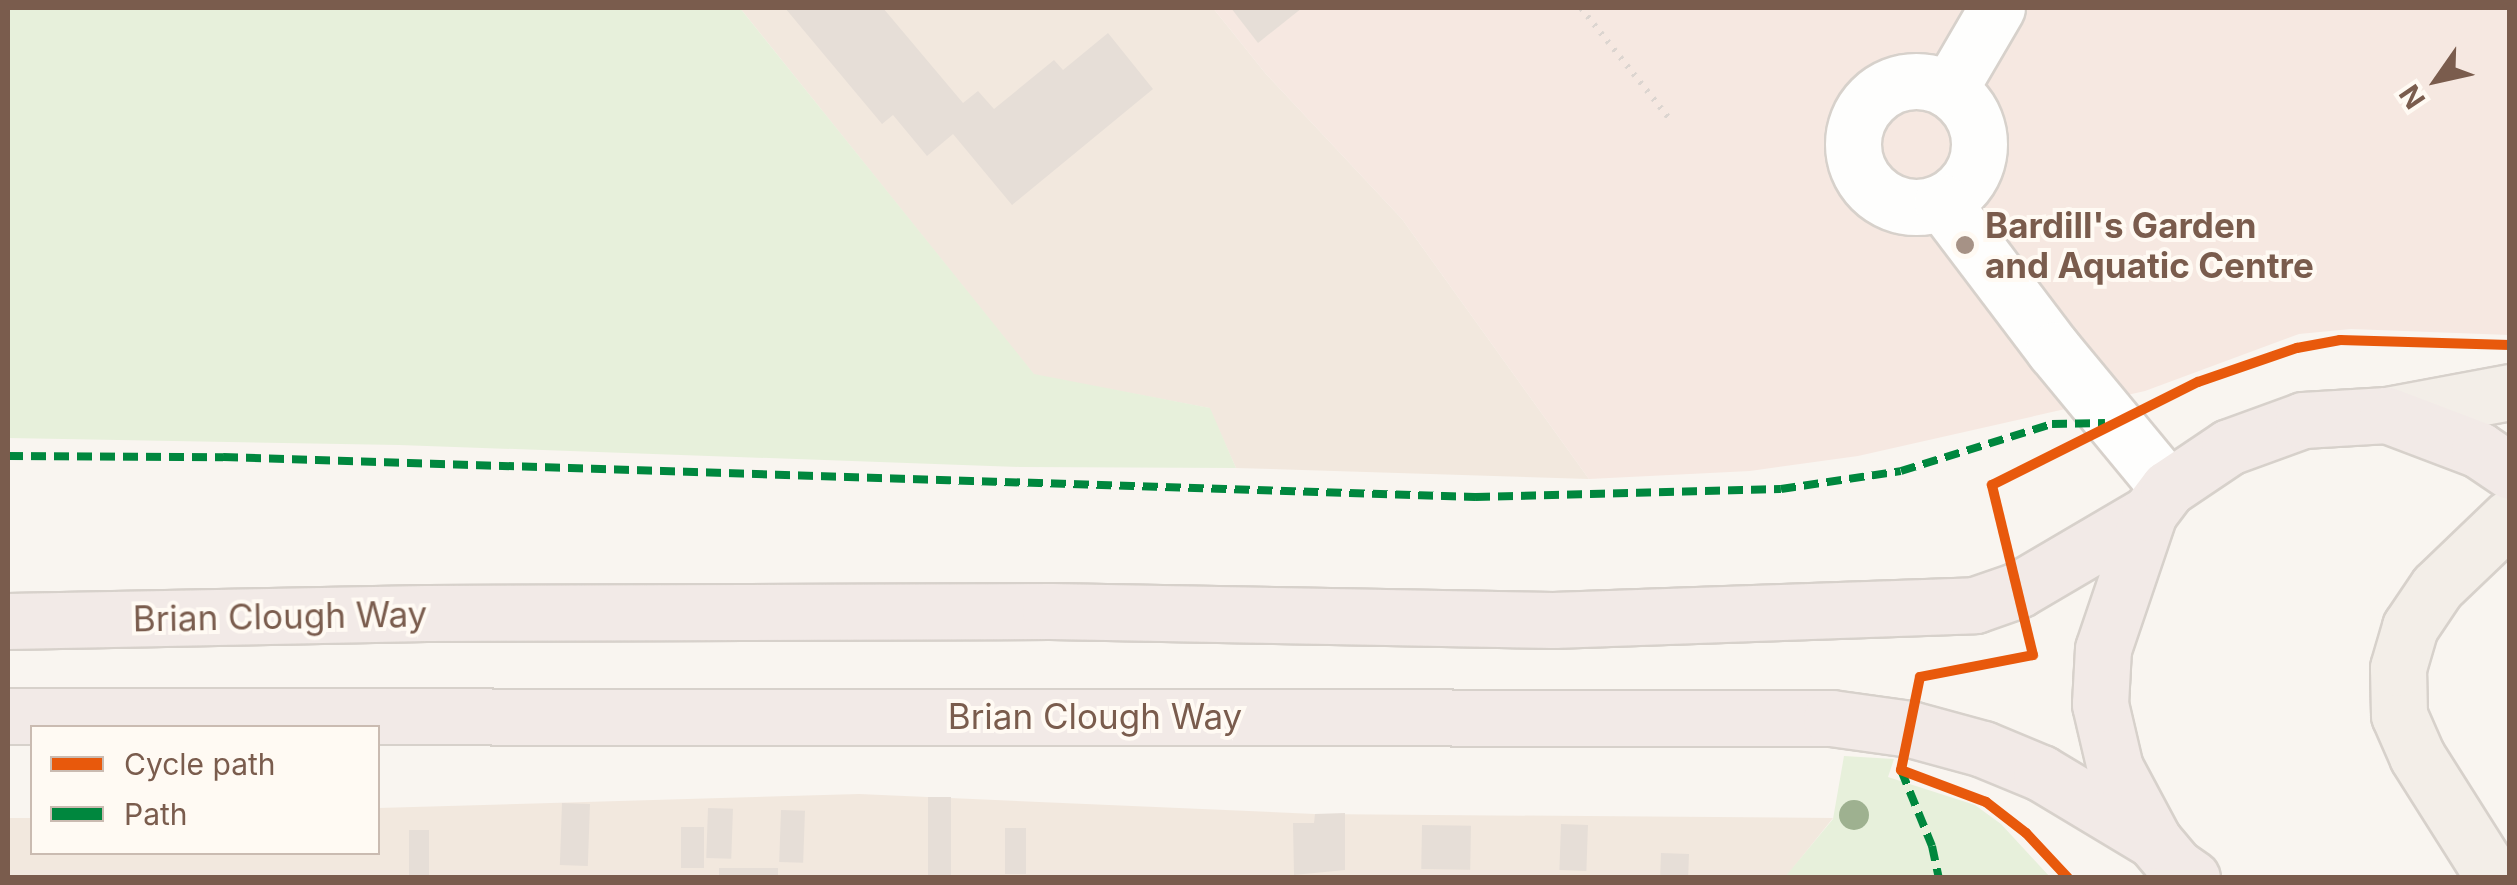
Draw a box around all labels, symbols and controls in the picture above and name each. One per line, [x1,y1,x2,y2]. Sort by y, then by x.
north arrow [2387,30,2487,130]
text: N [2392,78,2432,115]
place label: Bardill's Garden and Aquatic Centre [1985,204,2314,286]
marker: Bardill's Garden and Aquatic Centre [1954,234,1976,256]
street label: Brian Clough Way [132,592,428,640]
street label: Brian Clough Way [948,695,1242,737]
legend [30,725,380,855]
text: Cycle path [124,746,276,782]
text: Path [124,796,188,832]

